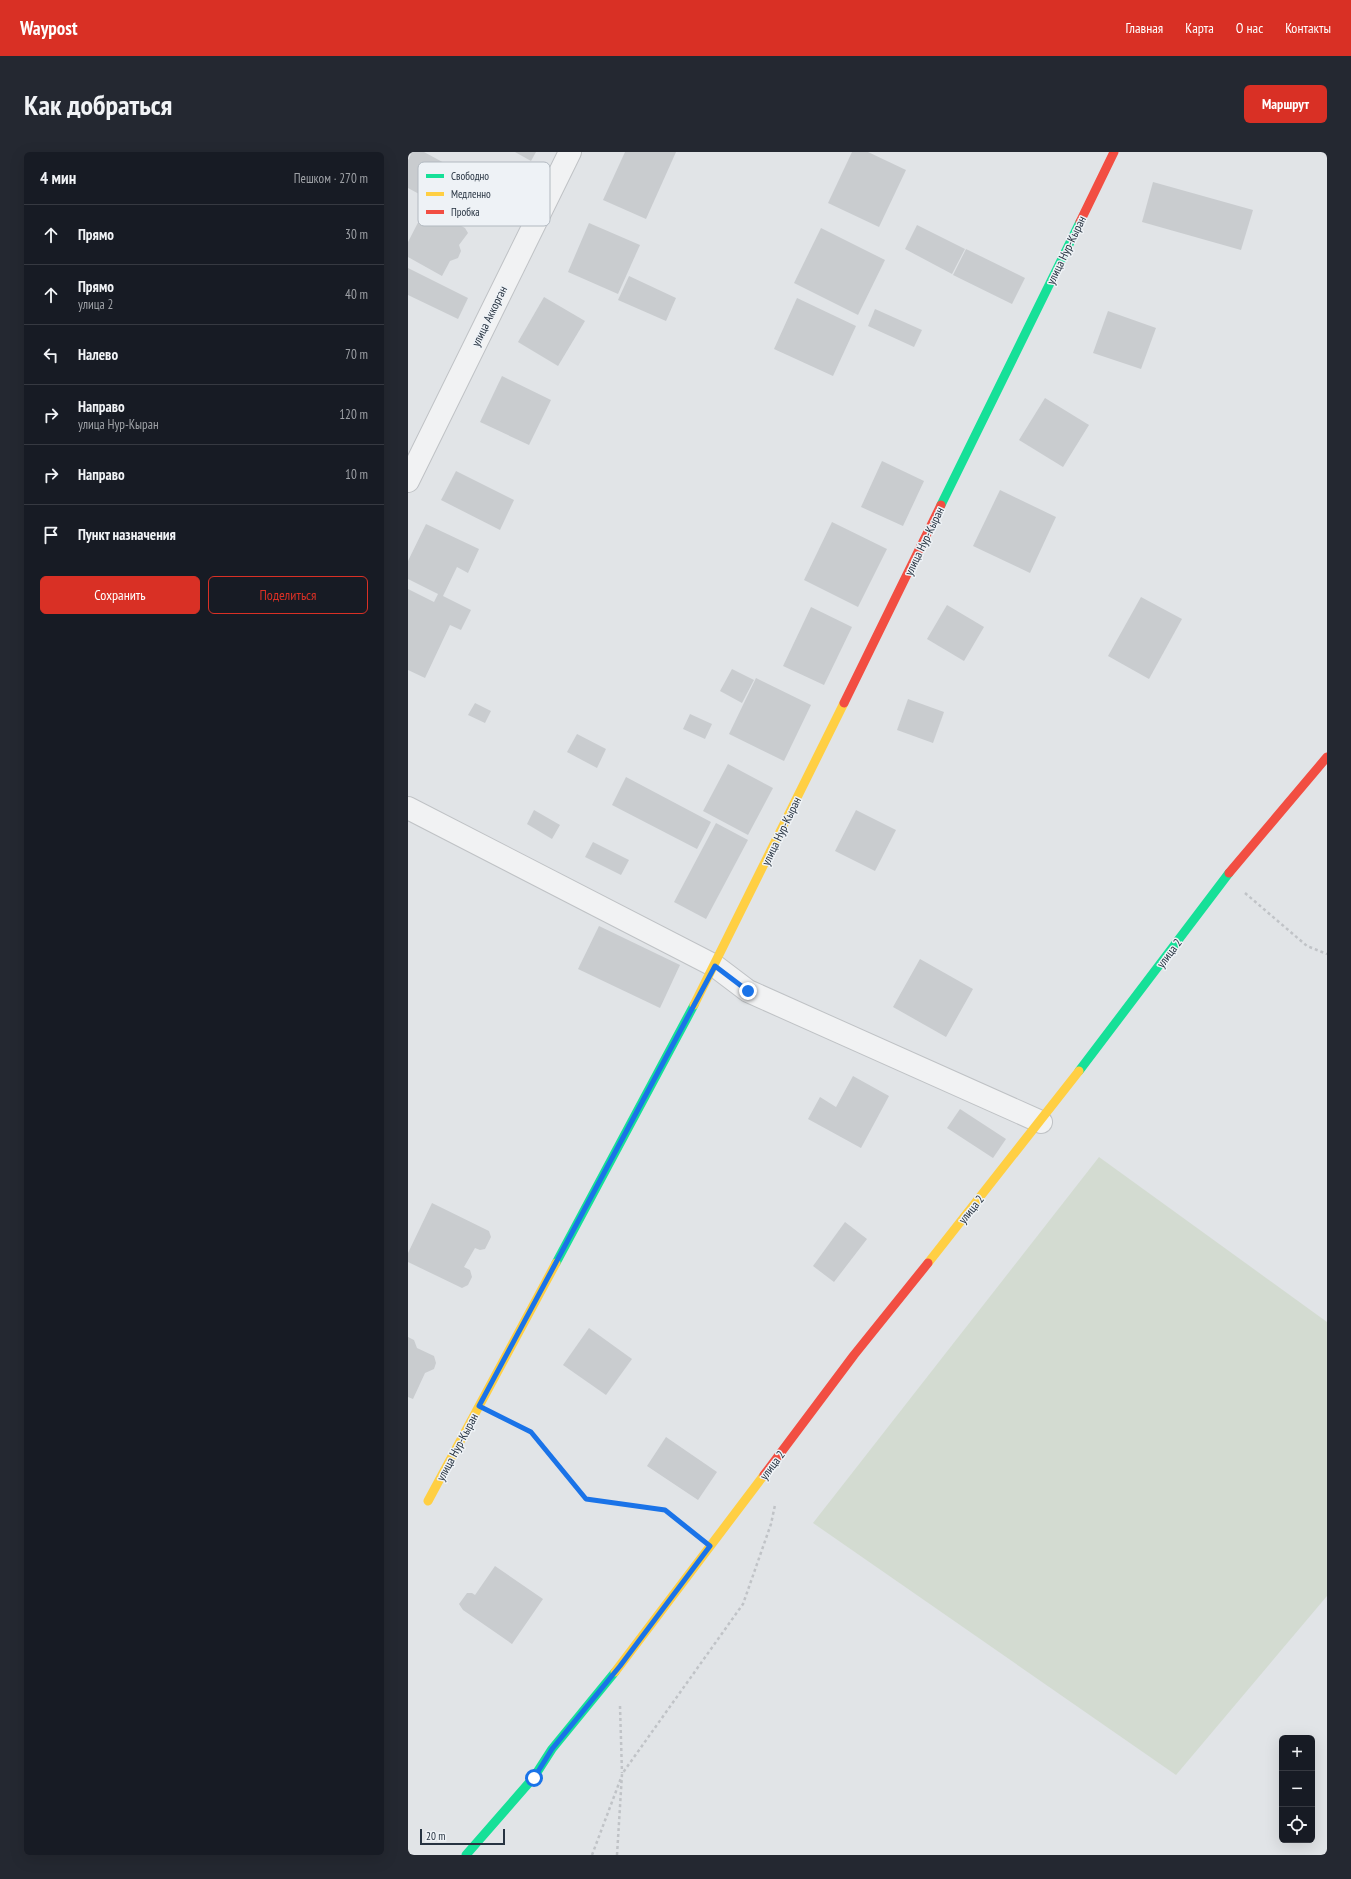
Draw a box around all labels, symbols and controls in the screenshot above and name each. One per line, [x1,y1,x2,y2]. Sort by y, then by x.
text: Waypost [20,16,77,40]
text: Главная [1125,19,1163,37]
text: Карта [1185,19,1214,37]
text: О нас [1236,19,1263,37]
text: Контакты [1285,19,1331,37]
button: Маршрут [1244,85,1327,123]
text: Как добраться [24,86,172,123]
legend [418,162,550,226]
text: 4 мин [40,167,76,189]
text: Свободно [451,169,489,183]
text: Пешком · 270 m [294,170,368,187]
text: Медленно [451,187,491,201]
text: Пробка [451,205,480,219]
street label: улица Нур-Кыран [1043,213,1089,287]
icon: ahead [40,224,62,246]
text: Прямо [78,225,114,244]
text: 30 m [345,226,368,243]
text: Прямо [78,277,114,296]
street label: улица Аккорган [468,283,510,349]
icon: ahead [40,284,62,306]
text: 40 m [345,286,368,303]
text: улица 2 [78,296,113,313]
icon: left [40,344,62,366]
text: Налево [78,345,118,364]
text: 70 m [345,346,368,363]
text: Направо [78,397,125,416]
icon: right [40,404,62,426]
text: 120 m [339,406,368,423]
text: улица Нур-Кыран [78,416,159,433]
icon: right [40,464,62,486]
text: Направо [78,465,125,484]
text: 10 m [345,466,368,483]
street label: улица Нур-Кыран [901,504,947,578]
icon: arrive [40,524,62,546]
text: Пункт назначения [78,525,176,544]
button: Сохранить [40,576,200,614]
button: Поделиться [208,576,368,614]
street label: улица Нур-Кыран [758,794,804,868]
street label: улица 2 [1153,935,1185,971]
route end [739,982,757,1000]
street label: улица 2 [955,1192,987,1226]
street label: улица Нур-Кыран [433,1411,481,1483]
street label: улица 2 [756,1447,788,1483]
map controls [1279,1735,1315,1843]
button: + [1279,1735,1315,1771]
route start [525,1769,543,1787]
button: − [1279,1771,1315,1807]
button: locate [1279,1807,1315,1843]
scale bar [420,1827,505,1846]
text: 20 m [426,1829,445,1843]

